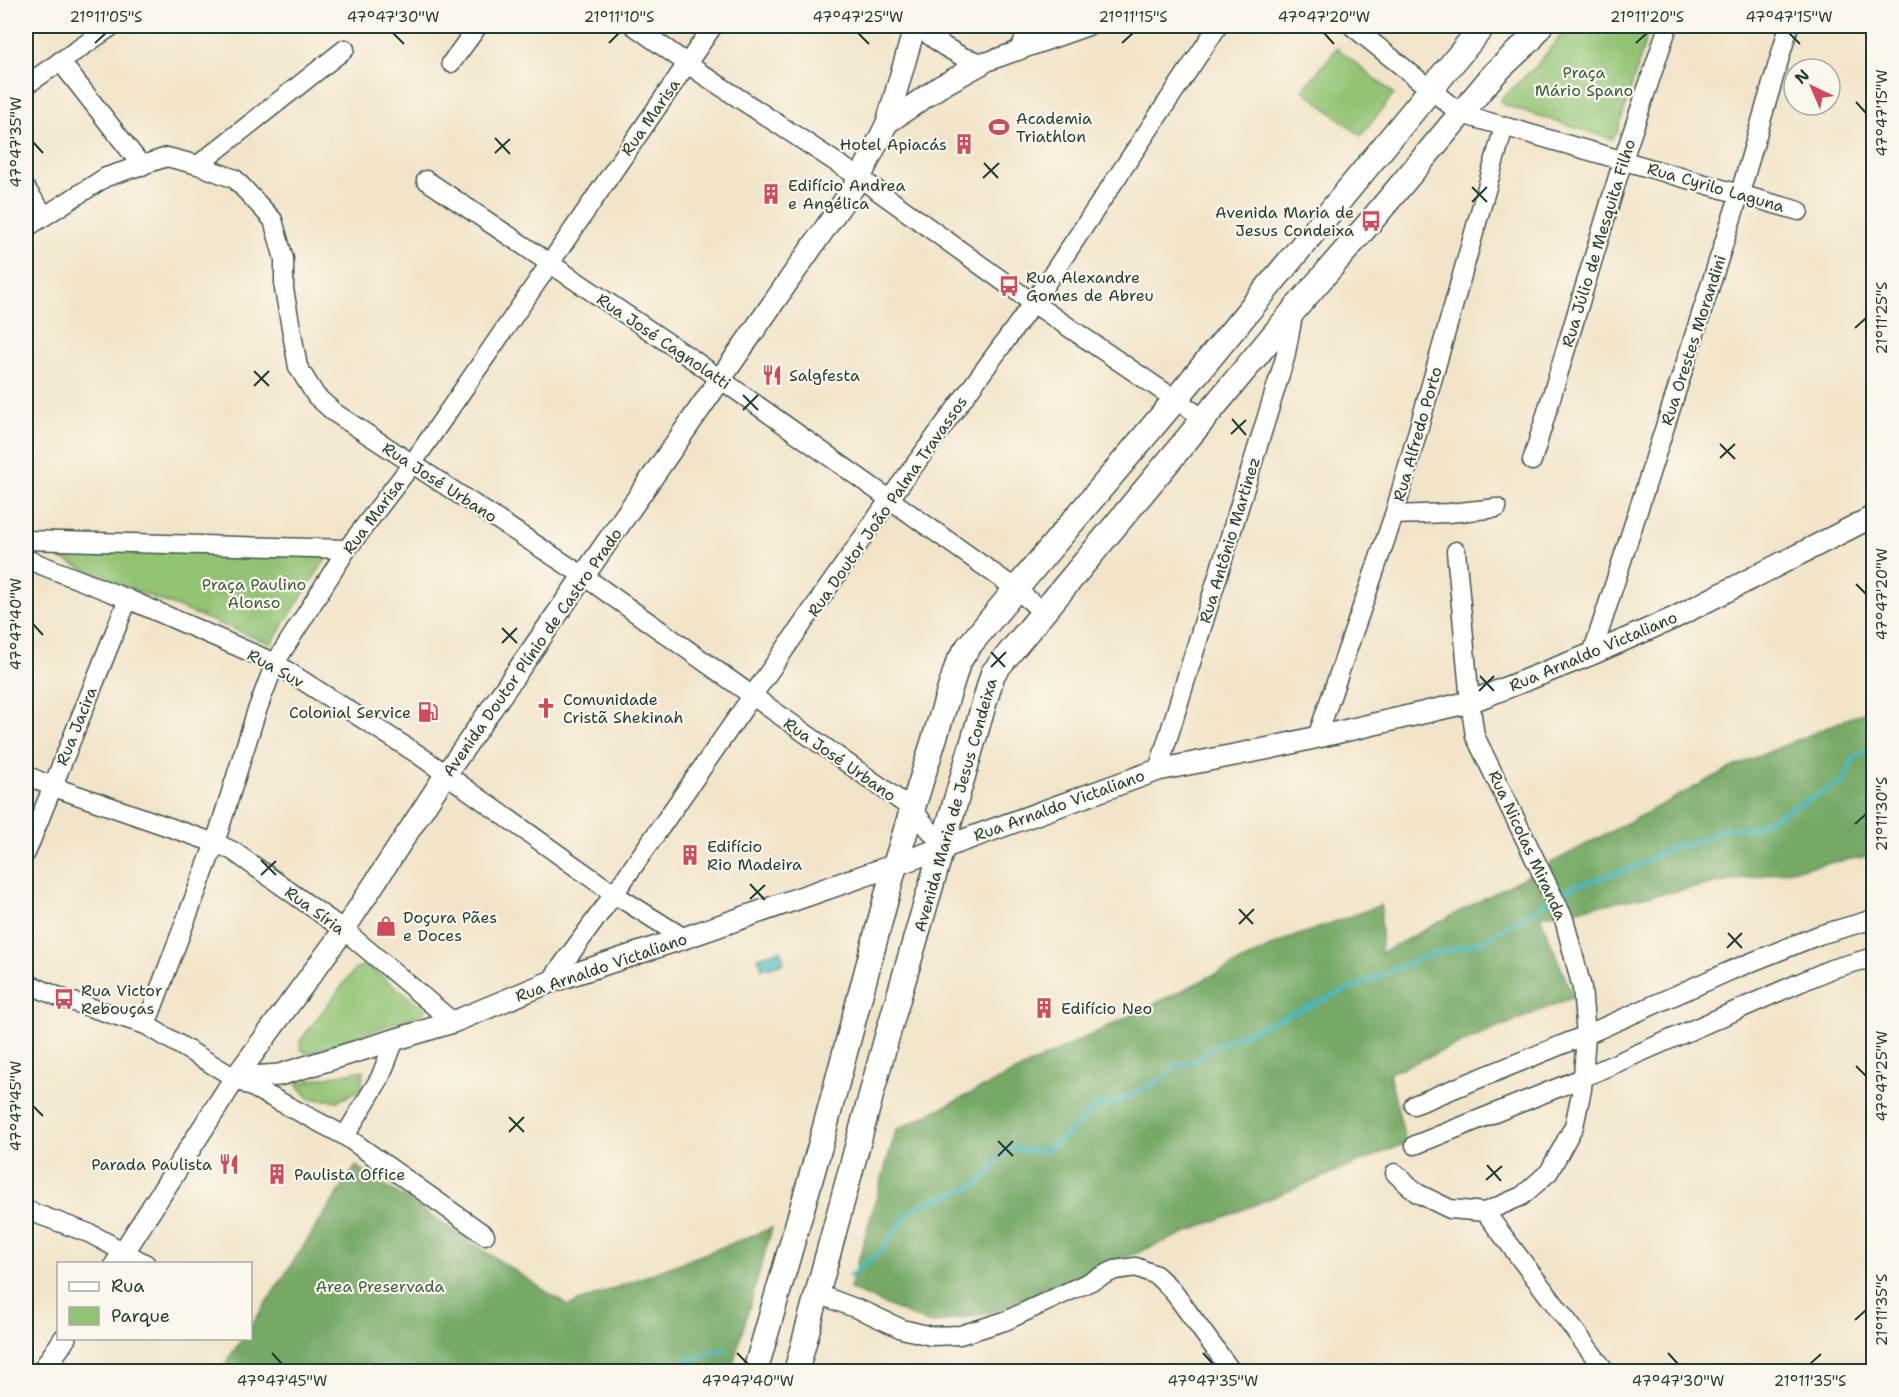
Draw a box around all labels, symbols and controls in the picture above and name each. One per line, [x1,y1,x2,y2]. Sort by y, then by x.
text: 21°11'05"S [70,7,142,27]
text: 47°47'30"W [347,7,439,27]
text: 21°11'10"S [584,7,654,27]
text: 47°47'25"W [813,7,904,27]
text: 21°11'15"S [1098,7,1168,27]
text: 47°47'20"W [1278,7,1370,27]
text: 21°11'20"S [1610,7,1684,27]
text: 47°47'15"W [1745,7,1833,27]
north arrow [1782,57,1842,117]
park label: Praça Mário Spano [1535,62,1633,101]
text: N [1790,65,1814,89]
text: 47°47'15"W [1872,69,1892,157]
street label: Rua Marisa [616,75,685,160]
text: 47°47'35"W [6,97,26,187]
place label: Academia Triathlon [1016,108,1092,147]
sports icon: Academia Triathlon [987,115,1011,139]
building icon: Hotel Apiacás [952,132,976,156]
place label: Hotel Apiacás [840,134,947,155]
street label: Rua Júlio de Mesquita Filho [1557,136,1640,350]
street label: Rua Cyrilo Laguna [1645,158,1787,217]
place label: Edifício Andrea e Angélica [788,175,905,214]
building icon: Edifício Andrea e Angélica [759,182,783,206]
place label: Avenida Maria de Jesus Condeixa [1215,202,1354,241]
bus stop icon: Avenida Maria de Jesus Condeixa [1359,209,1383,233]
street label: Rua Orestes Morandini [1656,252,1731,428]
place label: Rua Alexandre Gomes de Abreu [1026,267,1154,306]
bus stop icon: Rua Alexandre Gomes de Abreu [997,274,1021,298]
text: 21°11'25"S [1872,282,1892,354]
street label: Rua José Cagnolatti [593,289,735,394]
restaurant icon: Salgfesta [760,363,784,387]
street label: Rua Alfredo Porto [1388,364,1447,504]
place label: Salgfesta [789,365,860,386]
street label: Rua Doutor João Palma Travassos [803,392,972,621]
street label: Rua José Urbano [378,437,501,527]
street label: Rua Antônio Martinez [1194,454,1265,626]
street label: Rua Marisa [338,474,409,558]
street label: Avenida Doutor Plínio de Castro Prado [438,524,627,781]
text: 47°47'20"W [1872,548,1892,640]
park label: Praça Paulino Alonso [202,574,306,613]
text: 47°47'40"W [6,578,26,670]
street label: Rua Arnaldo Victaliano [1506,607,1680,696]
street label: Rua Suv [244,644,308,693]
street label: Avenida Maria de Jesus Condeixa [909,676,1002,934]
street label: Rua Jacira [51,684,102,769]
place label: Comunidade Cristã Shekinah [563,689,683,728]
church icon: Comunidade Cristã Shekinah [534,696,558,720]
fuel station icon: Colonial Service [416,700,440,724]
place label: Colonial Service [289,702,411,723]
street label: Rua José Urbano [779,713,900,806]
street label: Rua Arnaldo Victaliano [971,765,1148,846]
street label: Rua Nicolas Miranda [1484,767,1572,924]
text: 21°11'30"S [1872,777,1892,851]
place label: Edifício Rio Madeira [707,836,802,875]
building icon: Edifício Rio Madeira [678,843,702,867]
street label: Rua Síria [280,881,349,939]
place label: Doçura Pães e Doces [403,907,497,946]
shop icon: Doçura Pães e Doces [374,914,398,938]
street label: Rua Arnaldo Victaliano [512,928,690,1007]
place label: Rua Victor Rebouças [81,980,162,1019]
bus stop icon: Rua Victor Rebouças [52,987,76,1011]
building icon: Edifício Neo [1032,996,1056,1020]
place label: Edifício Neo [1061,998,1152,1019]
text: 47°47'25"W [1872,1031,1892,1122]
text: 47°47'45"W [6,1061,26,1151]
restaurant icon: Parada Paulista [217,1152,241,1176]
place label: Parada Paulista [91,1154,212,1175]
building icon: Paulista Office [265,1162,289,1186]
place label: Paulista Office [294,1164,405,1185]
legend [57,1262,252,1340]
text: Rua [111,1274,144,1298]
text: 21°11'35"S [1872,1274,1892,1346]
park label: Area Preservada [316,1276,445,1297]
text: Parque [111,1304,170,1328]
text: 47°47'45"W [237,1371,327,1391]
text: 47°47'40"W [702,1371,794,1391]
text: 47°47'35"W [1168,1371,1258,1391]
text: 47°47'30"W [1632,1371,1724,1391]
text: 21°11'35"S [1774,1371,1846,1391]

